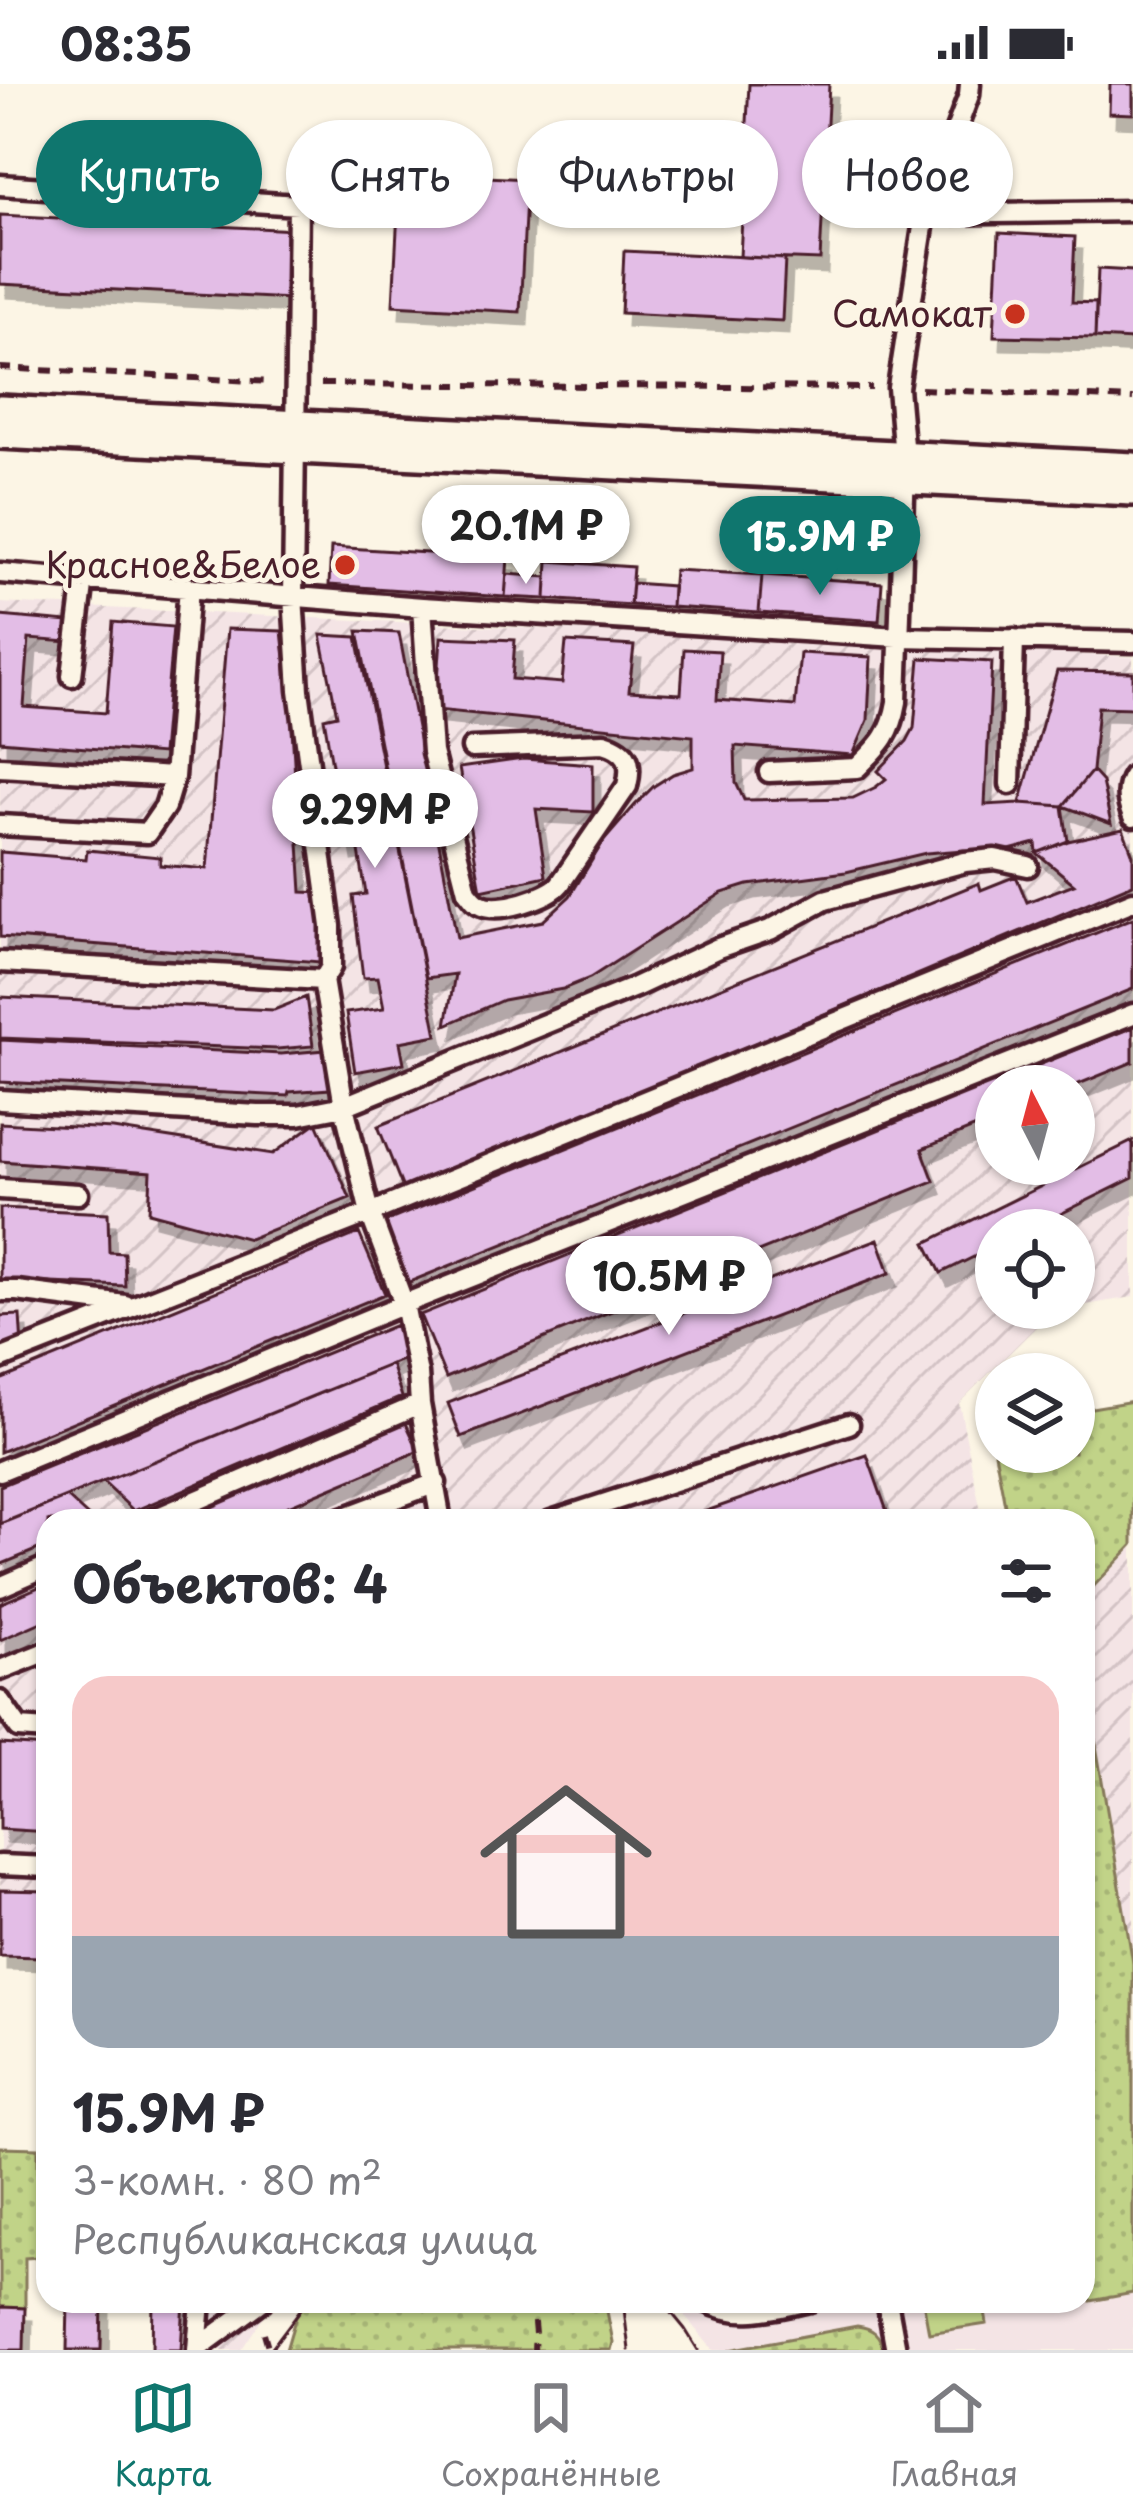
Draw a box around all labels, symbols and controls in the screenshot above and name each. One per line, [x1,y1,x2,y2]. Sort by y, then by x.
text: 08:35 [60,8,193,76]
chip: Купить [36,120,262,228]
chip: Снять [286,120,493,228]
chip: Фильтры [517,120,778,228]
chip: Новое [802,120,1013,228]
place label: Самокат [832,285,992,339]
marker: Самокат [1002,301,1028,327]
pin: 20.1M ₽ [415,485,637,587]
text: 20.1M ₽ [449,494,603,553]
pin: 15.9M ₽ [709,496,931,598]
text: 15.9M ₽ [746,505,894,564]
place label: Красное&Белое [45,536,321,590]
marker: Красное&Белое [332,552,358,578]
pin: 9.29M ₽ [264,769,486,871]
text: 9.29M ₽ [299,778,451,837]
north arrow [975,1065,1095,1185]
map controls [975,1065,1095,1473]
button: locate [975,1209,1095,1329]
pin: 10.5M ₽ [558,1236,780,1338]
text: 10.5M ₽ [592,1245,746,1304]
button: layers [975,1353,1095,1473]
text: Объектов: 4 [72,1543,388,1620]
icon: filters [993,1548,1059,1614]
icon: home [458,1754,674,1970]
text: 15.9M ₽ [72,2072,265,2149]
text: 3-комн. · 80 m² [72,2149,382,2208]
text: Республиканская улица [72,2208,537,2267]
tab: Карта [115,2375,212,2497]
tab: Сохранённые [441,2375,661,2497]
tab: Главная [891,2375,1018,2497]

